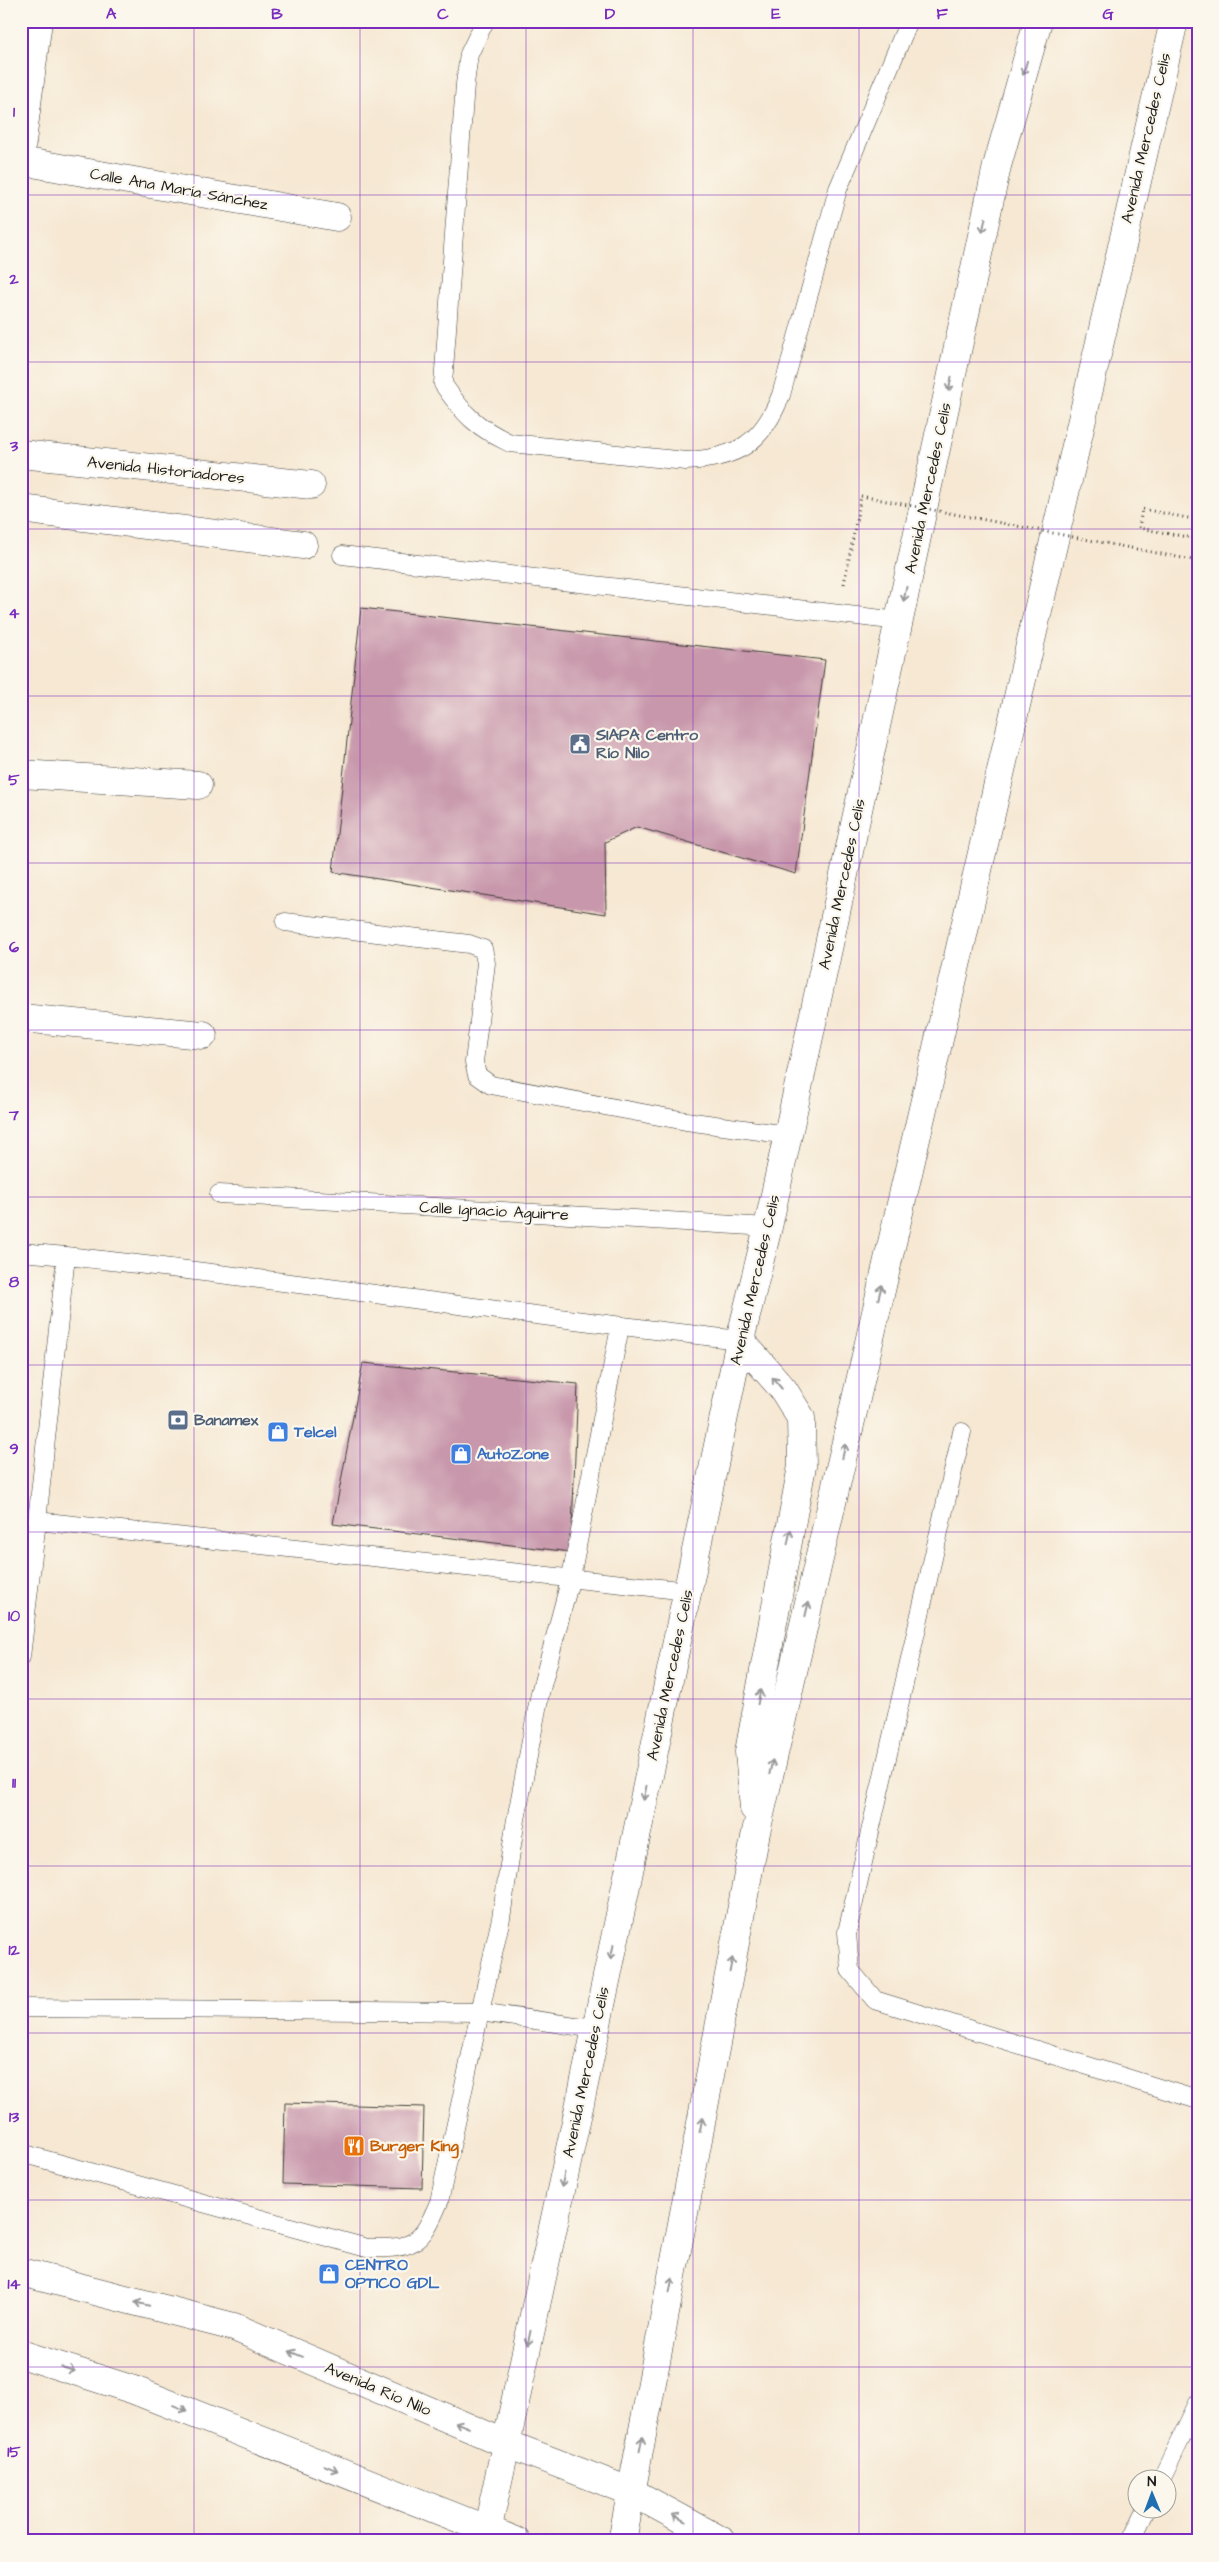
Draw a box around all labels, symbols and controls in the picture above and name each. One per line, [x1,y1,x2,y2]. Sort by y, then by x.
text: A [106,3,117,25]
text: B [271,3,283,25]
text: C [437,3,449,25]
text: D [605,3,616,25]
text: E [771,3,781,25]
text: F [936,3,948,25]
text: G [1102,3,1114,25]
street label: Avenida Mercedes Celis [1116,51,1176,225]
one-way arrow [1020,60,1029,76]
text: 1 [13,101,16,123]
street label: Calle Ana María Sánchez [88,162,270,216]
one-way arrow [979,217,988,233]
text: 2 [8,268,19,290]
one-way arrow [945,376,954,392]
street label: Avenida Mercedes Celis [899,401,957,575]
text: 3 [9,435,19,457]
street label: Avenida Historiadores [86,451,246,489]
one-way arrow [900,586,909,602]
text: 4 [9,602,20,624]
place label: SIAPA Centro Río Nilo [595,724,699,764]
public building icon: SIAPA Centro Río Nilo [568,732,592,756]
text: 5 [8,769,20,791]
street label: Avenida Mercedes Celis [813,797,871,971]
text: 6 [9,936,19,958]
text: 7 [8,1104,19,1126]
street label: Avenida Mercedes Celis [725,1193,785,1367]
street label: Calle Ignacio Aguirre [419,1196,570,1227]
text: 8 [9,1271,20,1293]
one-way arrow [876,1285,885,1301]
one-way arrow [772,1377,783,1390]
bank icon: Banamex [166,1408,190,1432]
place label: Banamex [194,1409,259,1431]
shop icon: Telcel [266,1420,290,1444]
place label: Telcel [293,1421,337,1443]
text: 9 [9,1438,19,1460]
shop icon: AutoZone [449,1442,473,1466]
place label: AutoZone [477,1443,549,1465]
one-way arrow [840,1443,849,1459]
one-way arrow [784,1530,794,1546]
street label: Avenida Mercedes Celis [641,1588,699,1762]
one-way arrow [803,1601,812,1617]
text: 10 [8,1605,20,1627]
one-way arrow [755,1689,764,1705]
one-way arrow [767,1760,776,1776]
text: 11 [12,1772,17,1794]
one-way arrow [640,1785,650,1801]
text: 12 [8,1939,20,1961]
one-way arrow [607,1944,616,1960]
one-way arrow [727,1958,736,1974]
street label: Avenida Mercedes Celis [557,1985,615,2159]
text: 13 [9,2106,20,2128]
one-way arrow [697,2117,706,2133]
restaurant icon: Burger King [342,2134,366,2158]
place label: Burger King [370,2135,460,2159]
one-way arrow [558,2171,568,2187]
place label: CENTRO OPTICO GDL [345,2254,440,2294]
shop icon: CENTRO OPTICO GDL [317,2262,341,2286]
text: 14 [8,2273,21,2295]
one-way arrow [667,2277,676,2293]
one-way arrow [135,2298,151,2308]
one-way arrow [524,2330,533,2346]
one-way arrow [289,2349,304,2358]
street label: Avenida Río Nilo [321,2357,435,2421]
one-way arrow [59,2364,75,2374]
one-way arrow [172,2404,187,2413]
one-way arrow [455,2419,470,2429]
one-way arrow [637,2437,646,2453]
text: 15 [7,2441,21,2463]
one-way arrow [323,2463,338,2473]
north arrow [1126,2470,1176,2520]
text: N [1147,2472,1157,2492]
one-way arrow [672,2513,687,2522]

